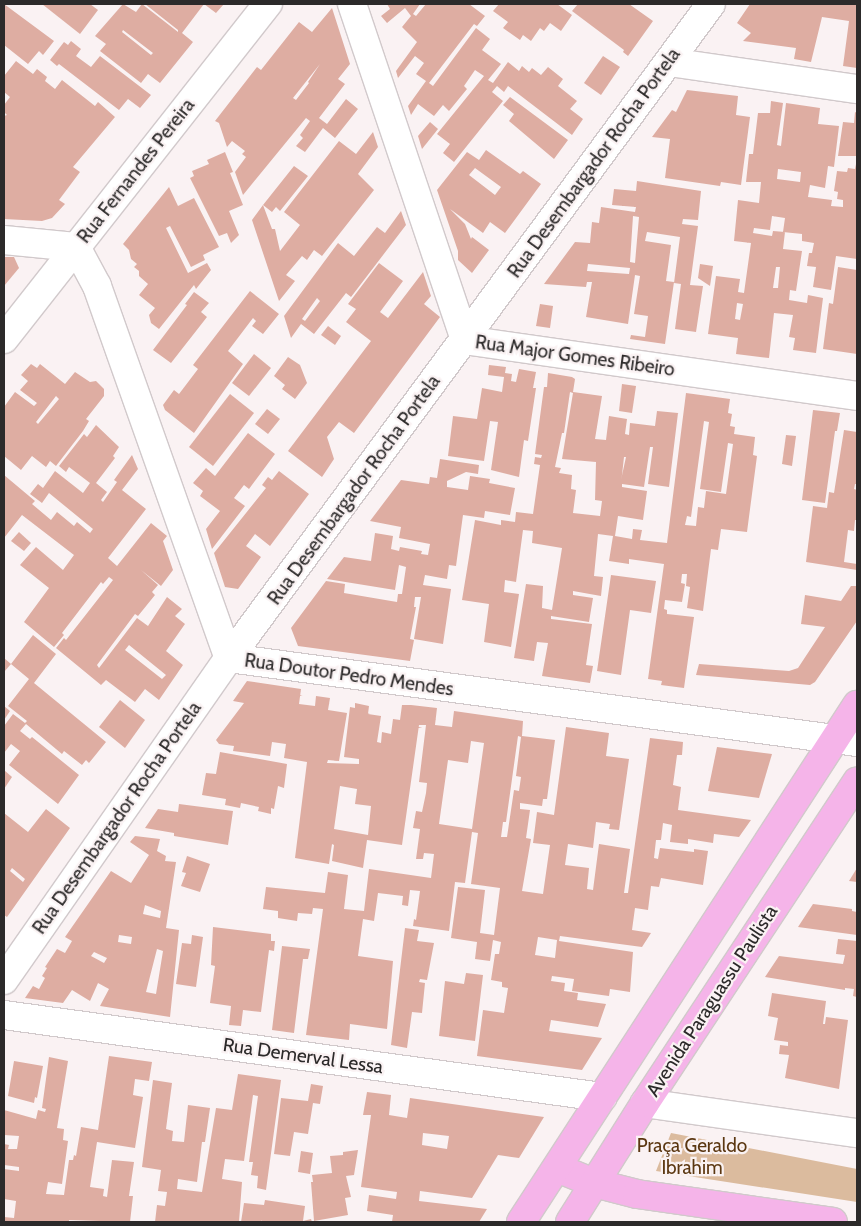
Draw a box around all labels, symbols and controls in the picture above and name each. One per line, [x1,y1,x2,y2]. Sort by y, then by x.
street label: Rua Desembargador Rocha Portela [503,44,685,282]
street label: Rua Fernandes Pereira [73,94,199,248]
street label: Rua Major Gomes Ribeiro [474,331,676,381]
street label: Rua Desembargador Rocha Portela [263,371,445,609]
street label: Rua Doutor Pedro Mendes [243,649,455,701]
street label: Rua Desembargador Rocha Portela [28,697,206,939]
street label: Avenida Paraguassu Paulista [642,901,782,1101]
street label: Rua Demerval Lessa [221,1033,385,1079]
park label: Praça Geraldo Ibrahim [637,1135,747,1179]

